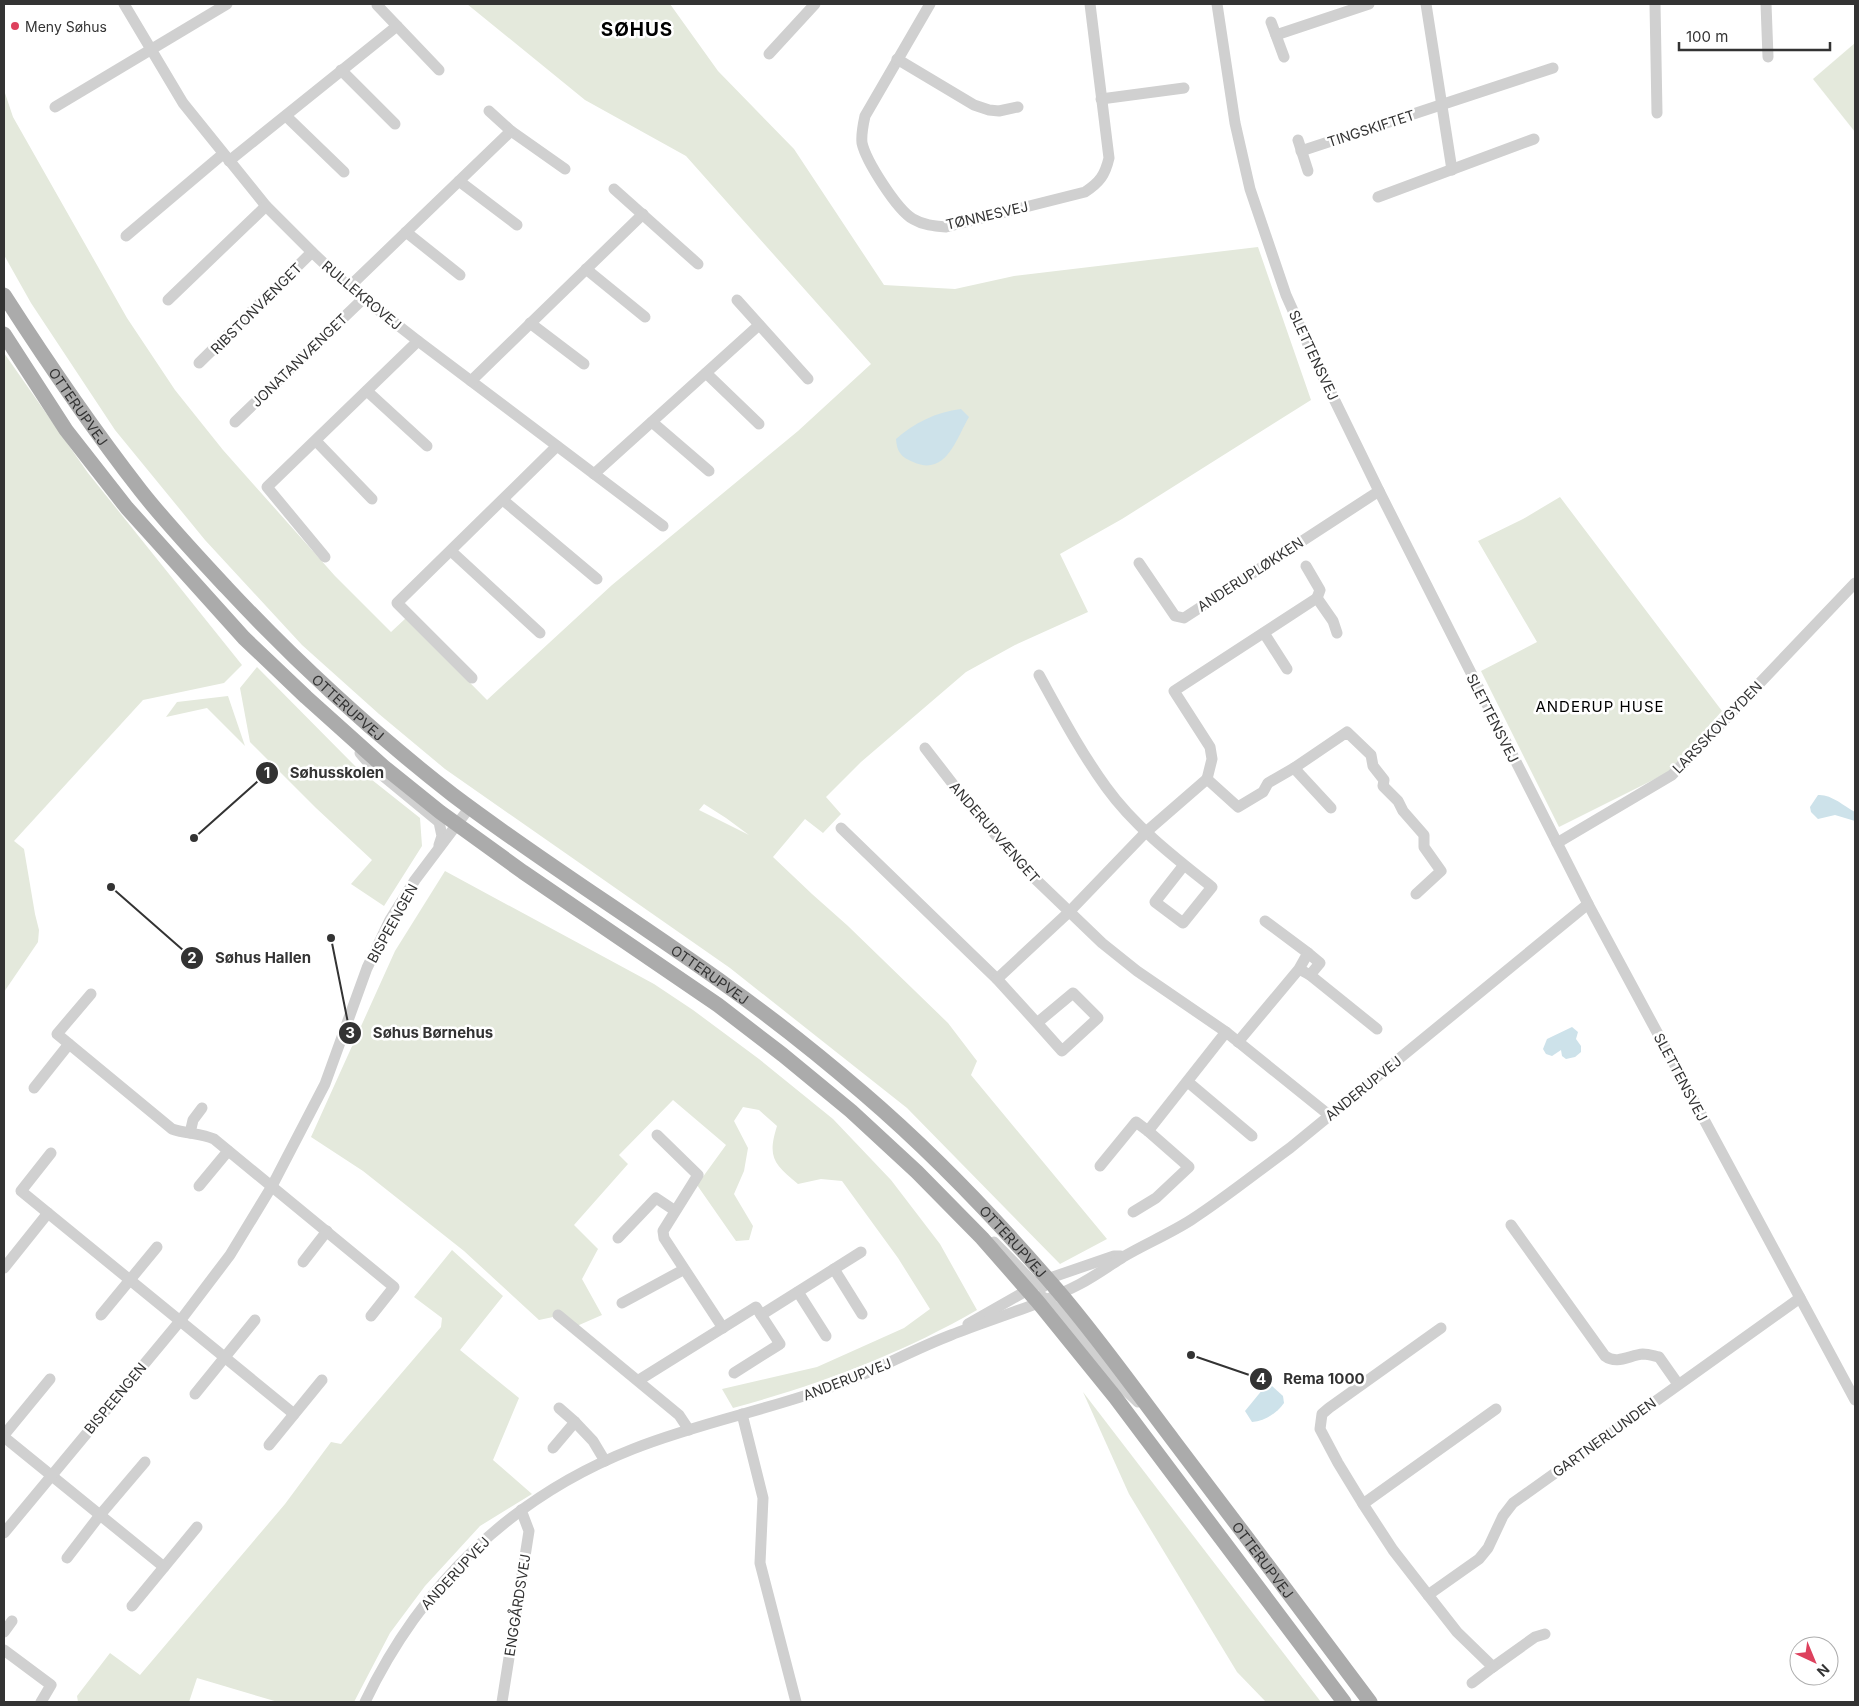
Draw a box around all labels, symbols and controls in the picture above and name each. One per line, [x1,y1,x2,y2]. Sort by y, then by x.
place label: Meny Søhus [25,18,107,35]
district label: SØHUS [601,18,673,41]
marker: Meny Søhus [9,20,21,32]
scale bar [1679,20,1830,52]
text: 100 m [1686,27,1728,46]
street label: TINGSKIFTET [1325,106,1417,150]
street label: TØNNESVEJ [944,197,1030,233]
street label: RULLEKROVEJ [319,257,405,333]
street label: RIBSTONVÆNGET [207,259,305,357]
street label: SLETTENSVEJ [1286,307,1342,403]
street label: JONATANVÆNGET [247,310,351,410]
street label: OTTERUPVEJ [46,364,112,448]
street label: ANDERUPLØKKEN [1194,533,1306,615]
street label: OTTERUPVEJ [309,670,388,744]
street label: SLETTENSVEJ [1463,671,1523,765]
street label: LARSSKOVGYDEN [1669,677,1765,777]
district label: ANDERUP HUSE [1535,697,1665,716]
callout: Søhusskolen [254,758,394,788]
text: 1 [264,763,270,782]
text: Søhusskolen [290,763,384,782]
street label: ANDERUPVÆNGET [947,778,1043,886]
street label: BISPEENGEN [363,881,421,965]
street label: OTTERUPVEJ [668,941,752,1007]
callout: Søhus Hallen [180,943,321,973]
text: 2 [187,948,197,967]
text: Søhus Hallen [215,948,311,967]
callout: Søhus Børnehus [338,1018,503,1048]
text: 3 [345,1023,355,1042]
text: Søhus Børnehus [373,1023,493,1042]
street label: SLETTENSVEJ [1651,1030,1711,1124]
street label: ANDERUPVEJ [1321,1052,1405,1124]
street label: OTTERUPVEJ [976,1202,1051,1281]
street label: ANDERUPVEJ [800,1354,894,1404]
street label: BISPEENGEN [80,1359,150,1437]
callout: Rema 1000 [1248,1364,1375,1394]
text: 4 [1256,1369,1266,1388]
text: Rema 1000 [1283,1369,1365,1388]
street label: GARTNERLUNDEN [1549,1394,1659,1480]
street label: OTTERUPVEJ [1229,1518,1298,1601]
street label: ANDERUPVEJ [417,1533,493,1613]
street label: ENGGÅRDSVEJ [500,1552,533,1657]
north arrow [1789,1636,1839,1686]
text: N [1814,1661,1833,1681]

